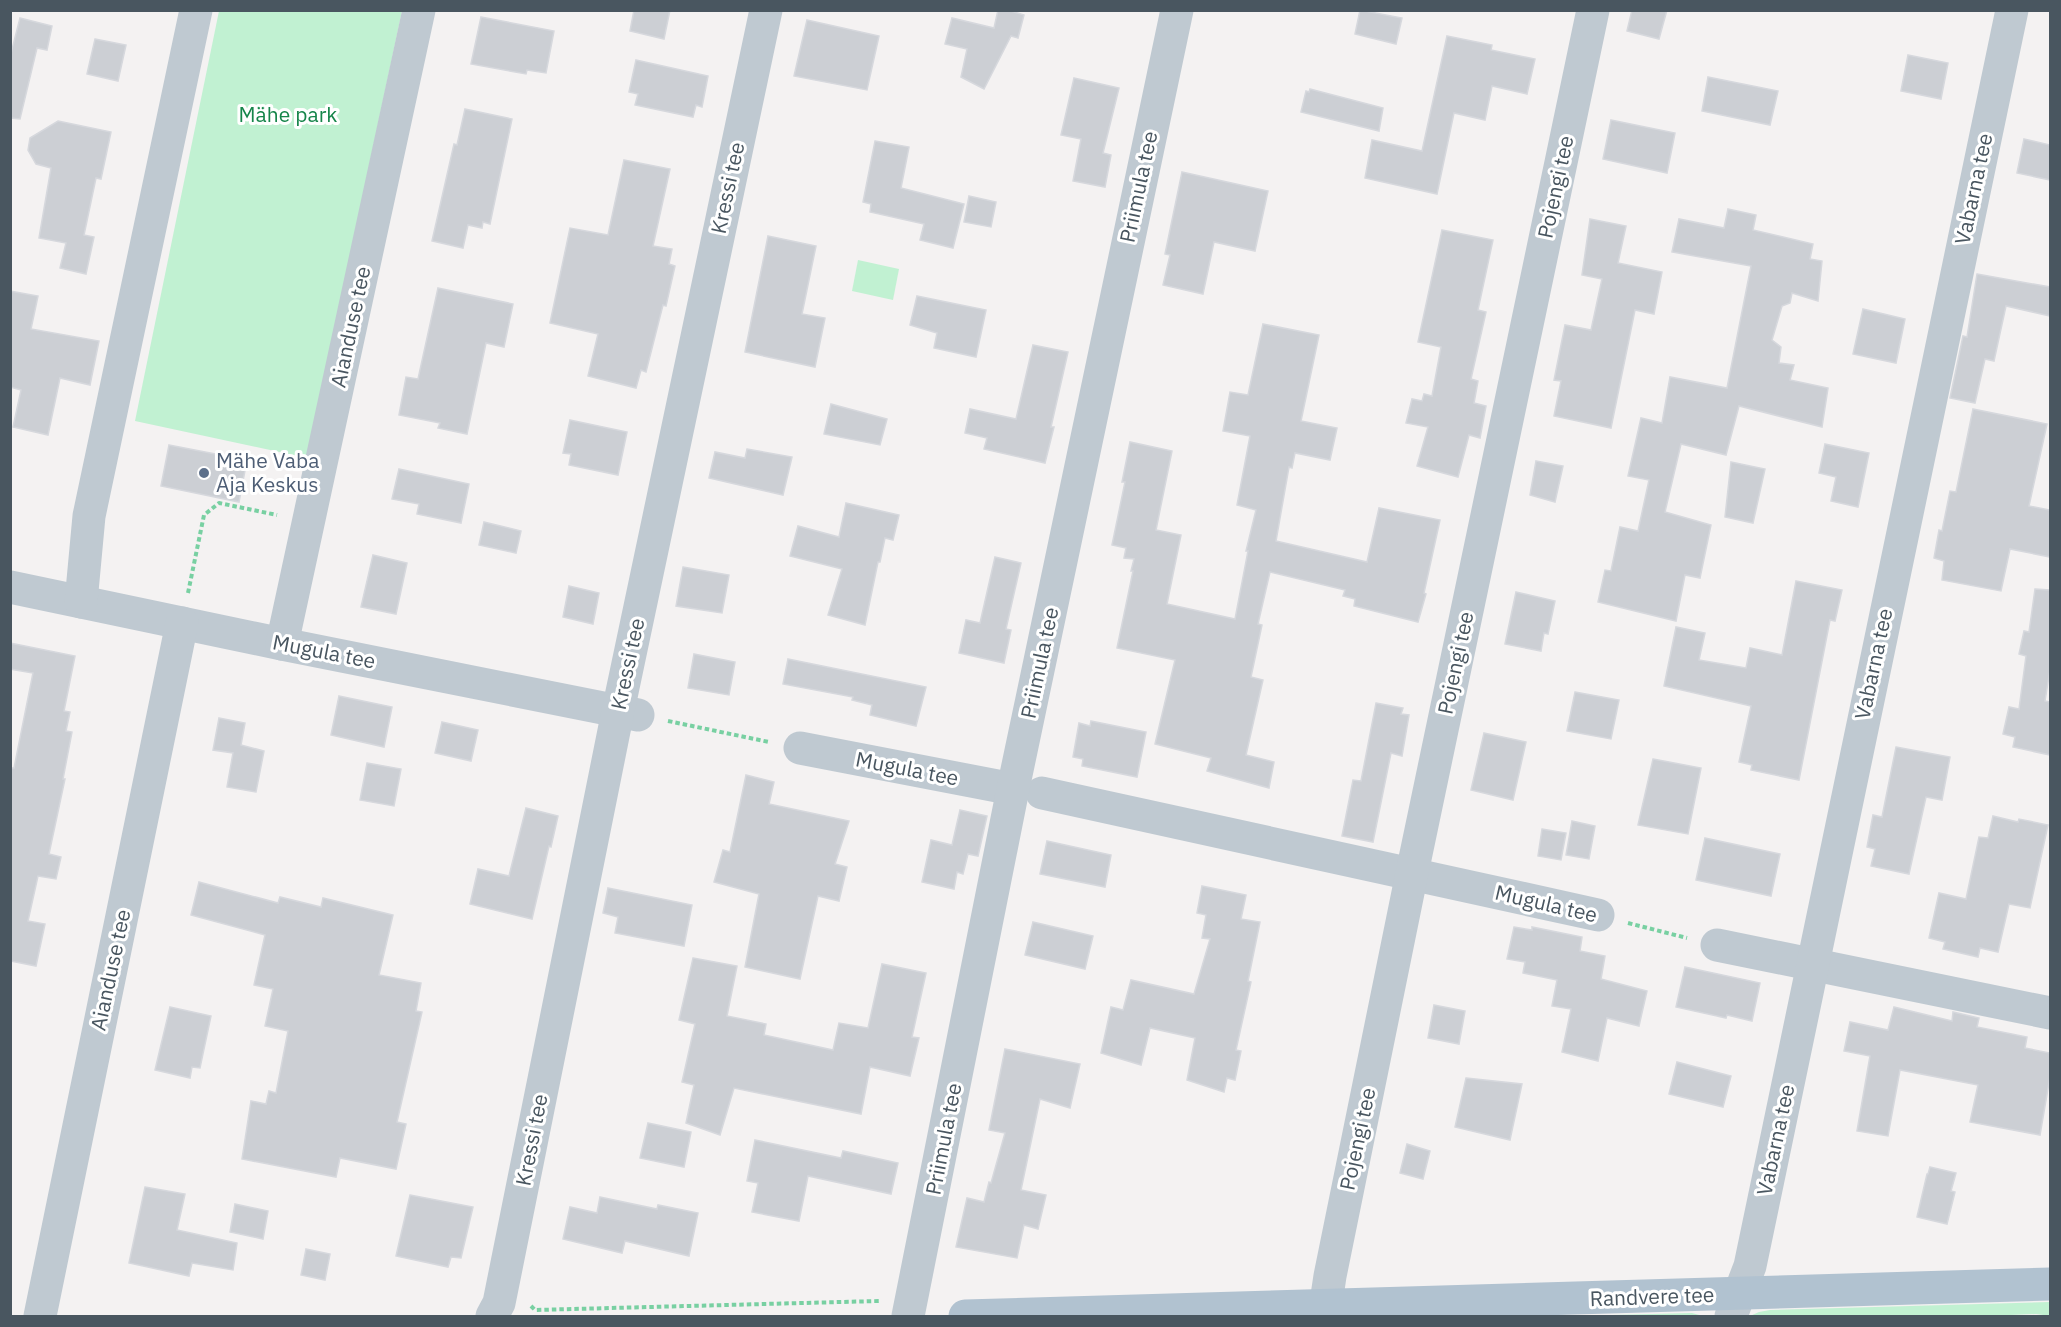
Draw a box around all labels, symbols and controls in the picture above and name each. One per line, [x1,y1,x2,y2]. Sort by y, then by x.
park label: Mähe park [239,100,337,128]
street label: Priimula tee [1113,129,1163,245]
street label: Vabarna tee [1948,131,1998,247]
street label: Pojengi tee [1530,133,1580,241]
street label: Kressi tee [704,139,750,236]
street label: Aianduse tee [324,264,377,390]
place label: Mähe Vaba Aja Keskus [216,446,319,498]
marker: Mähe Vaba Aja Keskus [197,466,211,480]
street label: Priimula tee [1014,605,1064,721]
street label: Vabarna tee [1848,606,1898,722]
street label: Pojengi tee [1430,609,1480,717]
street label: Kressi tee [604,615,650,712]
street label: Mugula tee [270,627,378,675]
street label: Mugula tee [853,744,961,792]
street label: Mugula tee [1492,878,1600,928]
street label: Aianduse tee [84,907,137,1033]
street label: Priimula tee [918,1081,968,1197]
street label: Vabarna tee [1750,1082,1800,1198]
street label: Pojengi tee [1332,1085,1382,1193]
street label: Kressi tee [508,1091,554,1188]
street label: Randvere tee [1589,1280,1715,1312]

